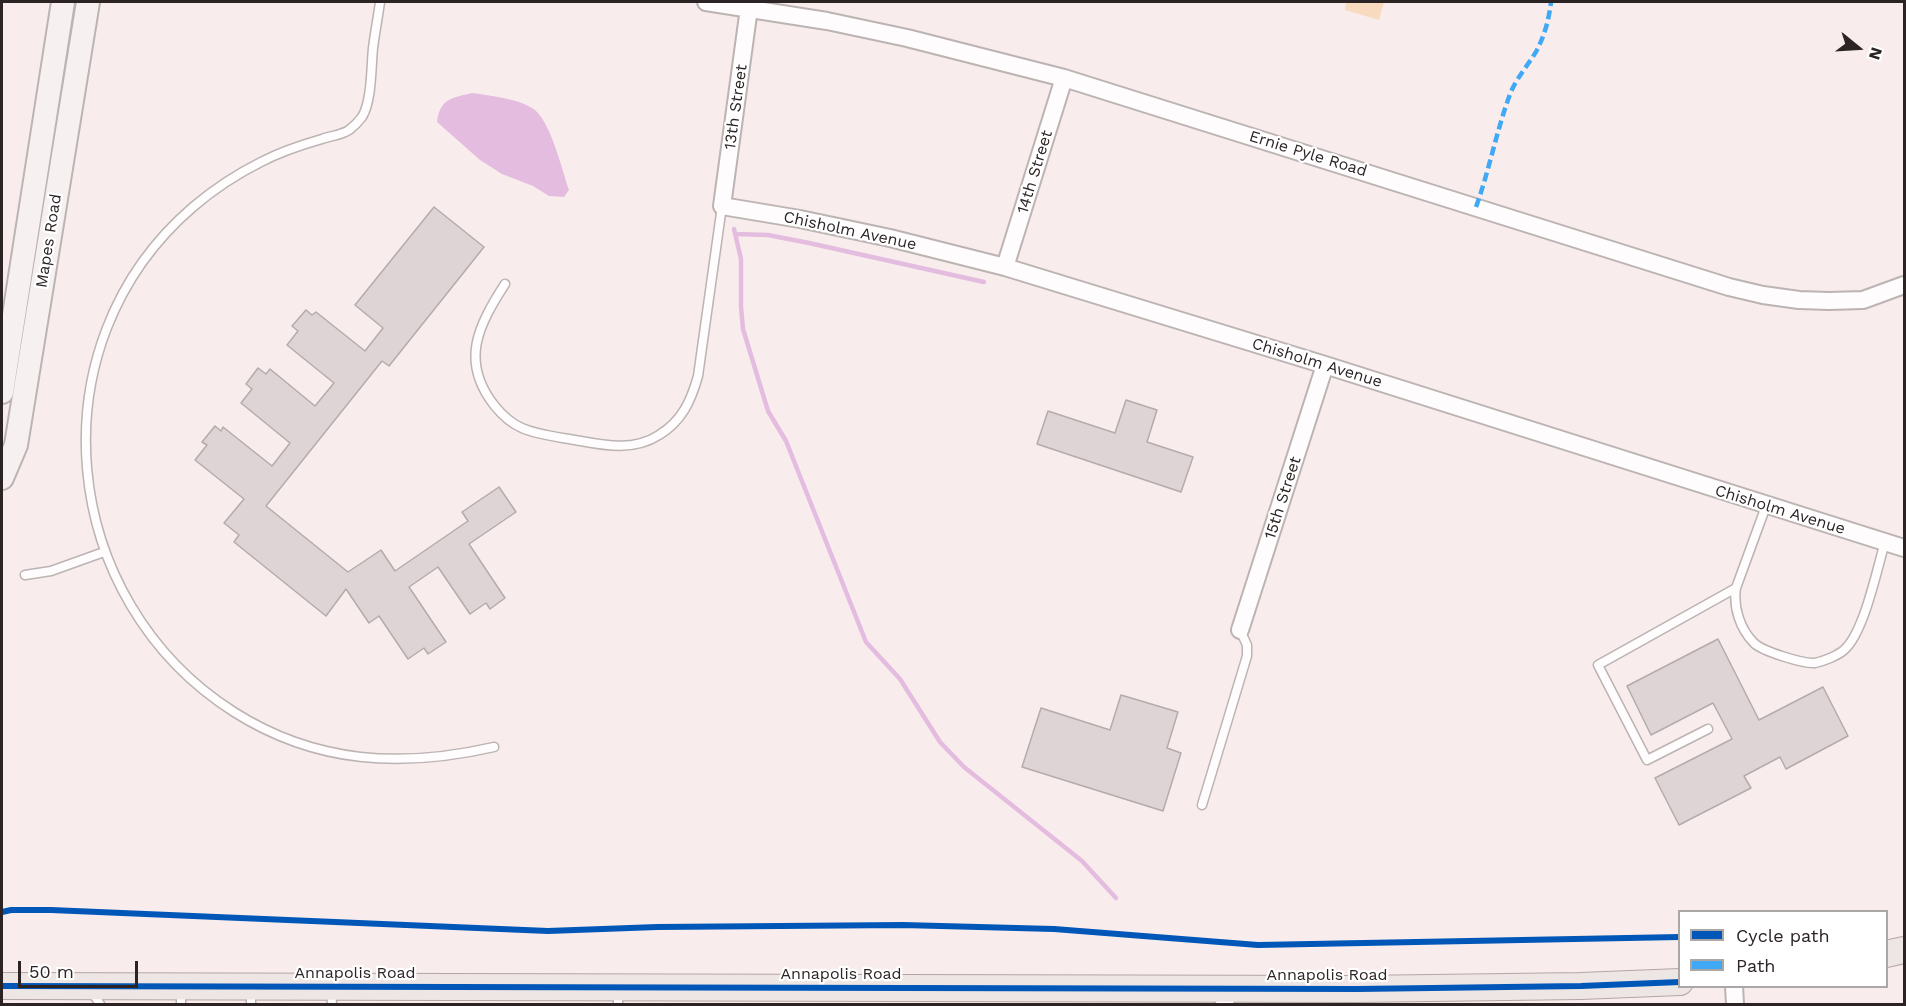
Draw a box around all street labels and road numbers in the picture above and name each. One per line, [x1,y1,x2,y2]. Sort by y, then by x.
street label: 13th Street [721,63,751,151]
street label: Ernie Pyle Road [1247,127,1369,181]
street label: 14th Street [1013,128,1057,216]
street label: Mapes Road [32,193,66,289]
street label: Chisholm Avenue [782,208,918,254]
street label: Chisholm Avenue [1250,334,1384,392]
street label: 15th Street [1261,454,1305,542]
street label: Chisholm Avenue [1713,481,1847,539]
street label: Annapolis Road [294,963,416,983]
street label: Annapolis Road [780,964,902,984]
street label: Annapolis Road [1266,965,1388,985]

